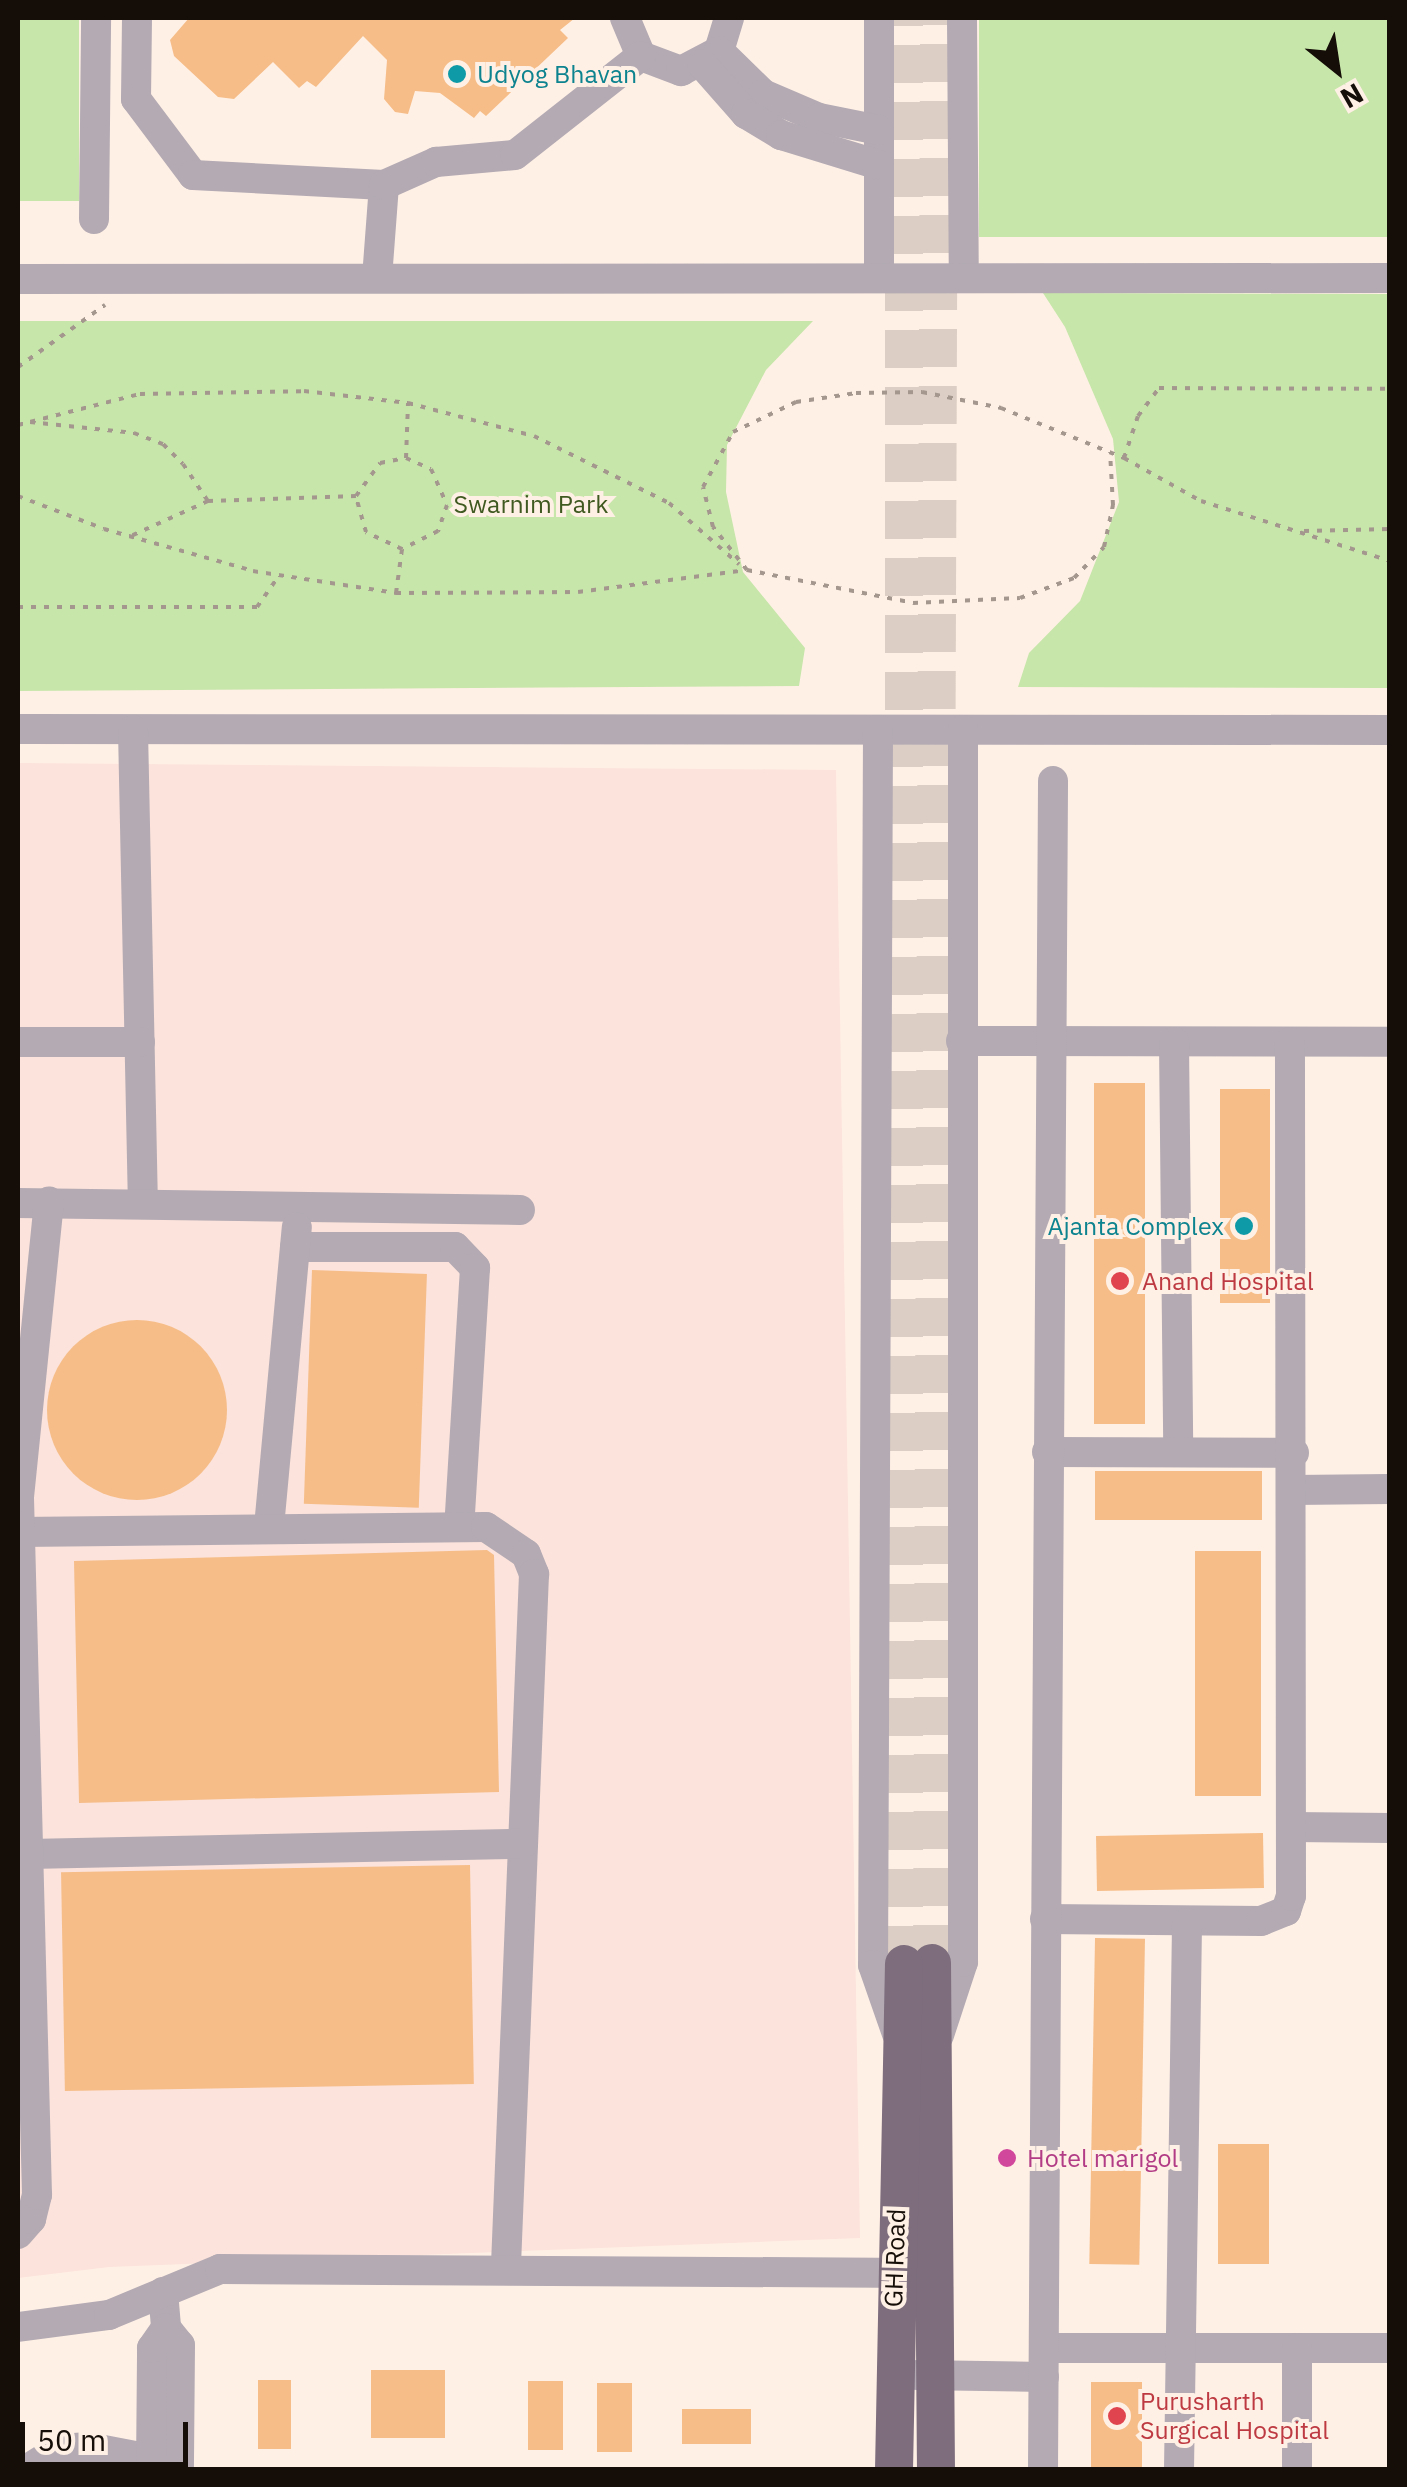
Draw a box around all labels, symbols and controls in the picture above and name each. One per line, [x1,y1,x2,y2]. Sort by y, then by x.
north arrow [1287,20,1387,120]
place label: Udyog Bhavan [477,59,637,89]
marker: Udyog Bhavan [446,63,468,85]
text: N [1334,75,1370,118]
park label: Swarnim Park [454,489,608,519]
place label: Ajanta Complex [1047,1211,1224,1241]
marker: Ajanta Complex [1233,1215,1255,1237]
place label: Anand Hospital [1142,1266,1314,1296]
marker: Anand Hospital [1107,1268,1133,1294]
place label: Hotel marigol [1027,2143,1178,2173]
marker: Hotel marigol [996,2147,1018,2169]
street label: GH Road [878,2208,912,2308]
place label: Purusharth Surgical Hospital [1140,2387,1329,2446]
scale bar [25,2402,192,2464]
marker: Purusharth Surgical Hospital [1104,2403,1130,2429]
text: 50 m [37,2420,106,2459]

